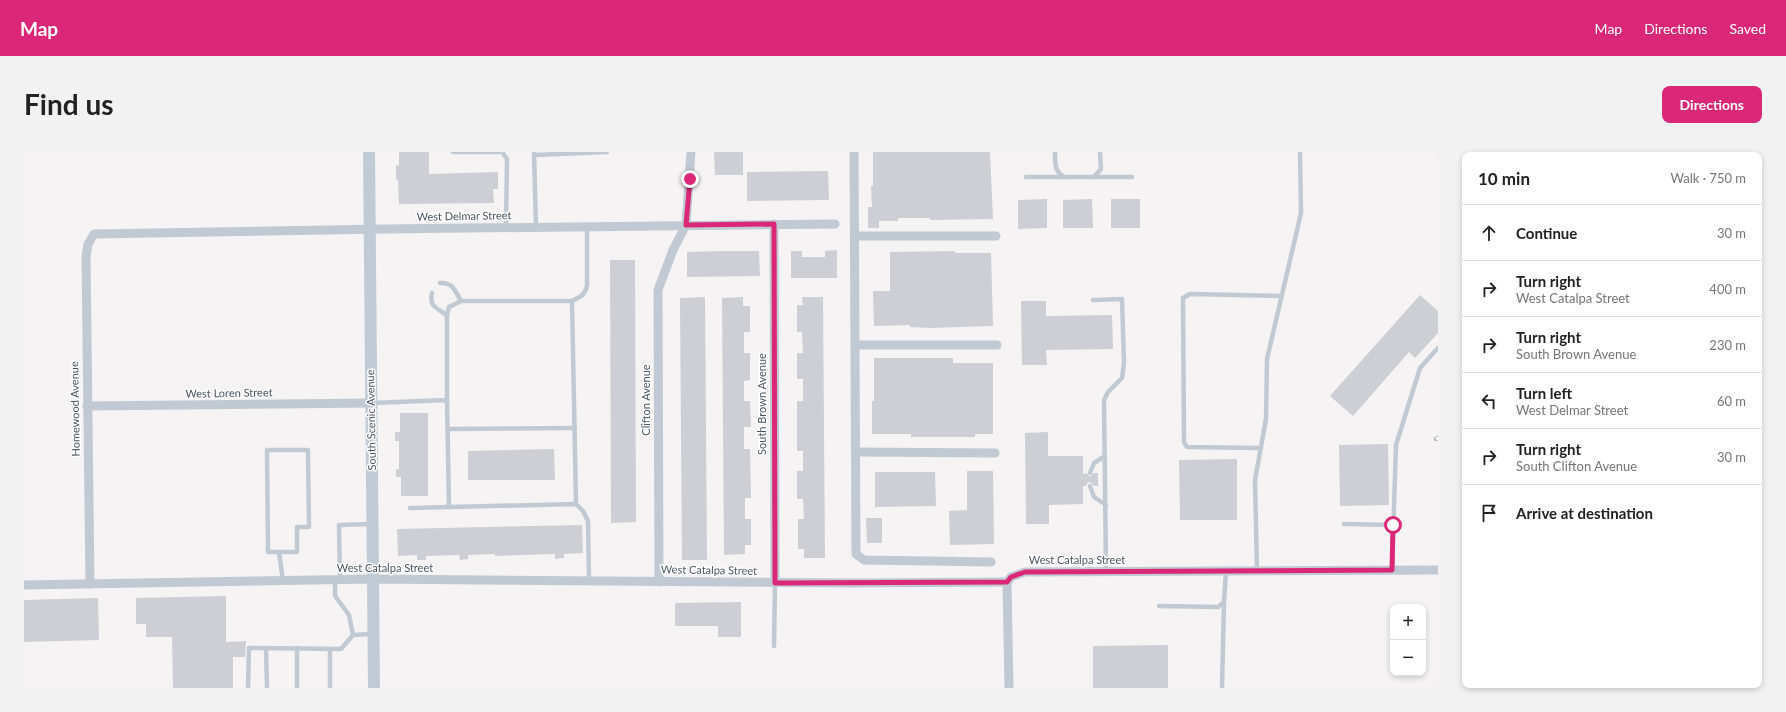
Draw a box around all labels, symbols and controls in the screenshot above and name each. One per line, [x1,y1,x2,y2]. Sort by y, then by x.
text: Map [20,17,58,40]
text: Map [1595,20,1622,37]
text: Directions [1644,20,1707,37]
text: Saved [1729,20,1766,37]
button: Directions [1662,86,1762,123]
text: Find us [24,87,114,121]
text: 10 min [1478,168,1530,189]
route end [681,170,699,188]
text: Walk · 750 m [1670,170,1746,186]
street label: West Delmar Street [416,208,512,223]
icon: ahead [1478,222,1500,244]
text: Continue [1516,224,1577,242]
text: 30 m [1717,225,1746,241]
text: Turn right [1516,272,1581,290]
icon: right [1478,278,1500,300]
text: 400 m [1709,281,1746,297]
text: West Catalpa Street [1516,290,1630,306]
text: Turn right [1516,328,1581,346]
icon: right [1478,334,1500,356]
text: 230 m [1709,337,1746,353]
text: South Brown Avenue [1516,346,1636,362]
street label: South Brown Avenue [755,353,768,455]
street label: Homewood Avenue [67,361,82,457]
street label: Clifton Avenue [639,364,652,436]
street label: South Scenic Avenue [363,369,378,471]
text: Turn left [1516,384,1572,402]
street label: West Loren Street [185,385,273,400]
icon: left [1478,390,1500,412]
text: 60 m [1717,393,1746,409]
text: West Delmar Street [1516,402,1628,418]
text: Turn right [1516,440,1581,458]
icon: right [1478,446,1500,468]
text: 30 m [1717,449,1746,465]
text: South Clifton Avenue [1516,458,1637,474]
icon: arrive [1478,502,1500,524]
text: Arrive at destination [1516,504,1653,522]
route start [1384,516,1402,534]
street label: West Catalpa Street [1029,553,1125,566]
street label: West Catalpa Street [337,561,433,574]
street label: West Catalpa Street [661,562,757,577]
map controls [1390,604,1426,676]
button: + [1390,604,1426,640]
button: − [1390,640,1426,676]

